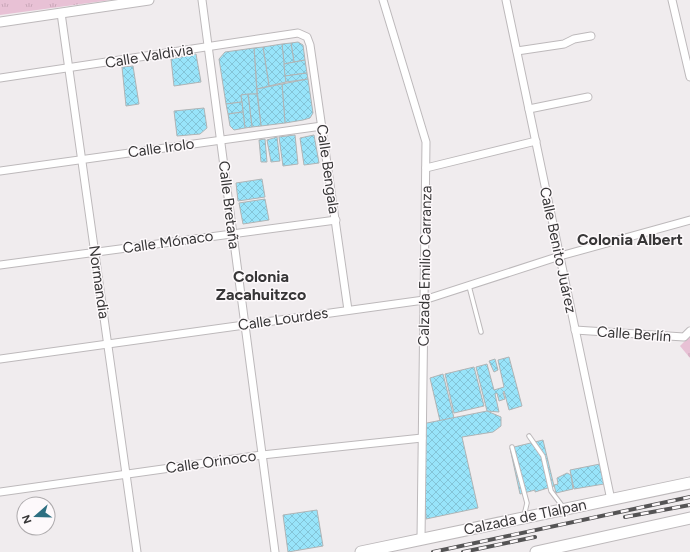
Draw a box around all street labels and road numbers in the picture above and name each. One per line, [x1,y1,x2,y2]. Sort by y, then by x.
street label: Calle Valdivia [104,40,194,72]
street label: Calle Bengala [313,123,343,215]
street label: Calle Irolo [127,134,196,162]
street label: Calle Bretaña [215,160,243,250]
street label: Calzada Emilio Carranza [415,185,435,347]
street label: Calle Benito Juárez [536,185,580,315]
street label: Calle Mónaco [122,227,215,257]
street label: Normandia [85,244,113,320]
street label: Calle Lourdes [237,304,329,334]
street label: Calle Berlín [596,322,672,346]
street label: Calle Orinoco [165,447,258,477]
street label: Calzada de Tlalpan [462,495,588,539]

